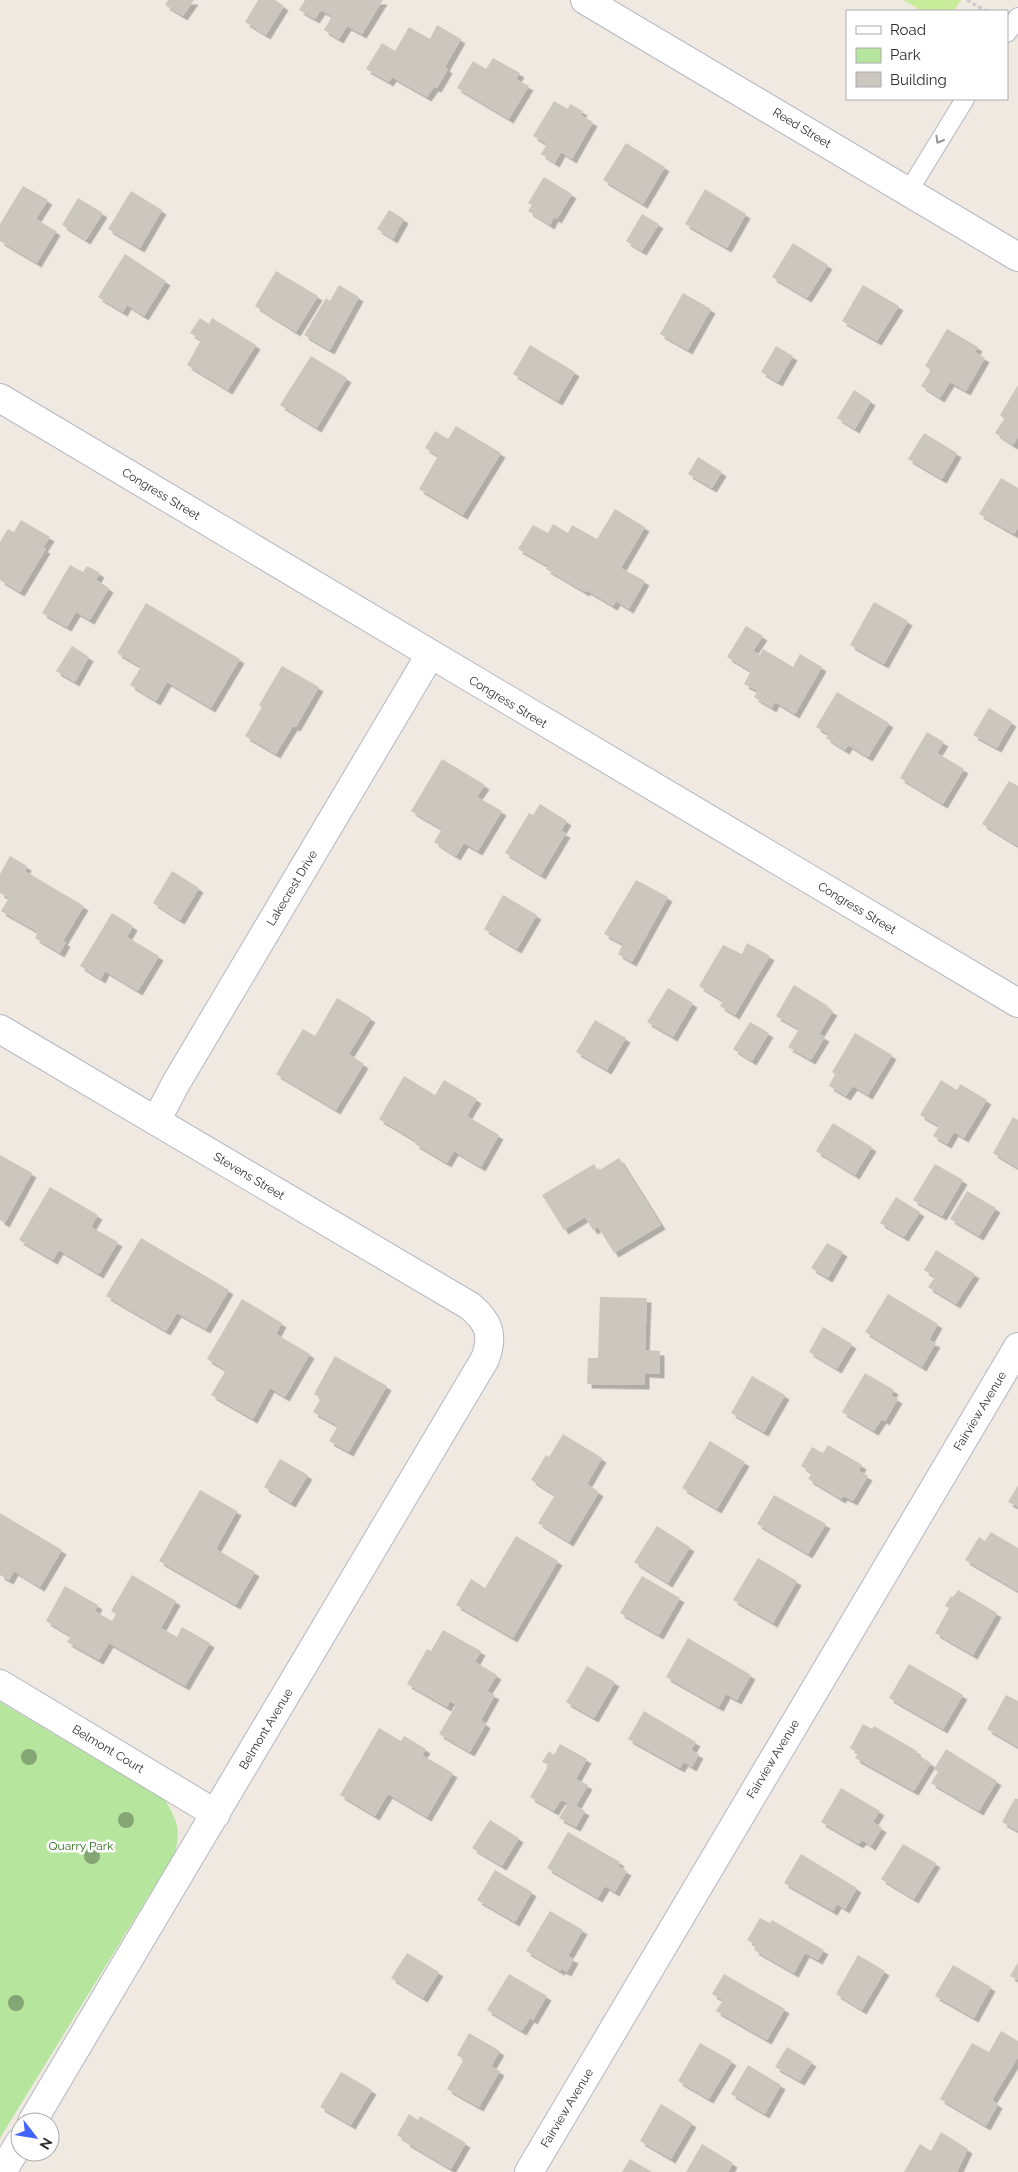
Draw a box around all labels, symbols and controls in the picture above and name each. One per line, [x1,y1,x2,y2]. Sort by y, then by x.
legend [846,10,1008,100]
text: Road [890,21,926,39]
text: Park [890,46,921,64]
text: Building [890,71,947,89]
street label: Reed Street [770,105,834,151]
one-way arrow [936,135,946,144]
street label: Congress Street [119,465,203,523]
street label: Congress Street [466,673,550,731]
street label: Lakecrest Drive [264,848,320,928]
street label: Congress Street [815,879,899,937]
street label: Stevens Street [211,1149,287,1203]
street label: Fairview Avenue [951,1369,1009,1453]
street label: Belmont Avenue [236,1686,296,1772]
street label: Fairview Avenue [744,1717,802,1801]
street label: Belmont Court [70,1722,146,1776]
park label: Quarry Park [49,1839,114,1853]
street label: Fairview Avenue [538,2066,596,2150]
north arrow [10,2112,60,2162]
text: N [37,2135,56,2152]

